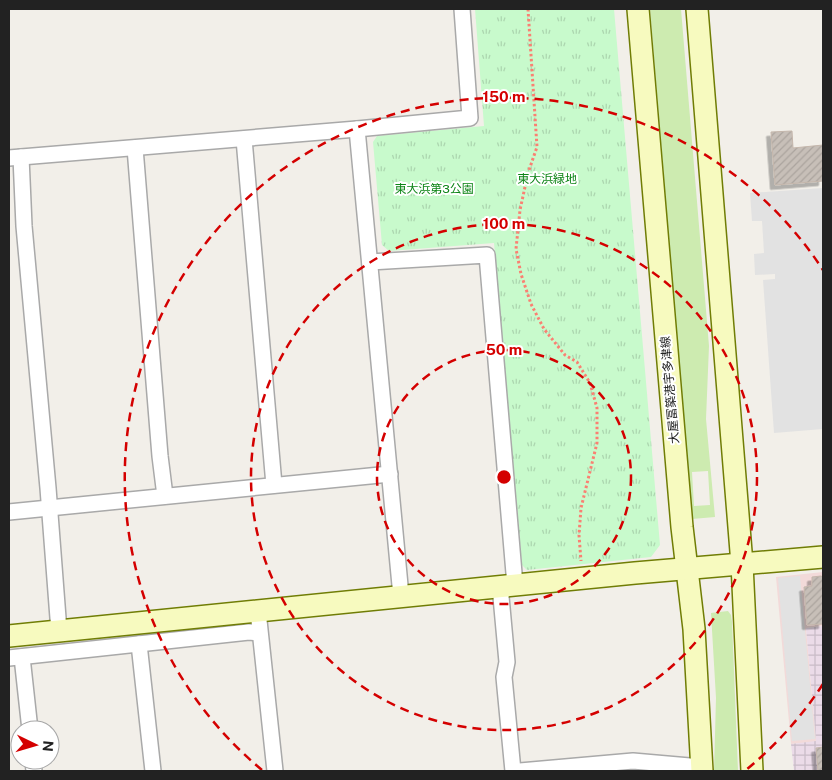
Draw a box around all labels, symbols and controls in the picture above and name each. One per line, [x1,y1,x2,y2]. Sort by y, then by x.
text: 150 m [482,88,526,105]
park label: 東大浜緑地 [517,172,577,186]
park label: 東大浜第3公園 [394,182,474,196]
text: 100 m [483,215,525,232]
street label: 大屋冨築港宇多津線 [658,336,682,444]
text: 50 m [486,341,522,358]
centre of rings [495,468,513,486]
north arrow [10,720,60,770]
text: N [40,740,56,752]

